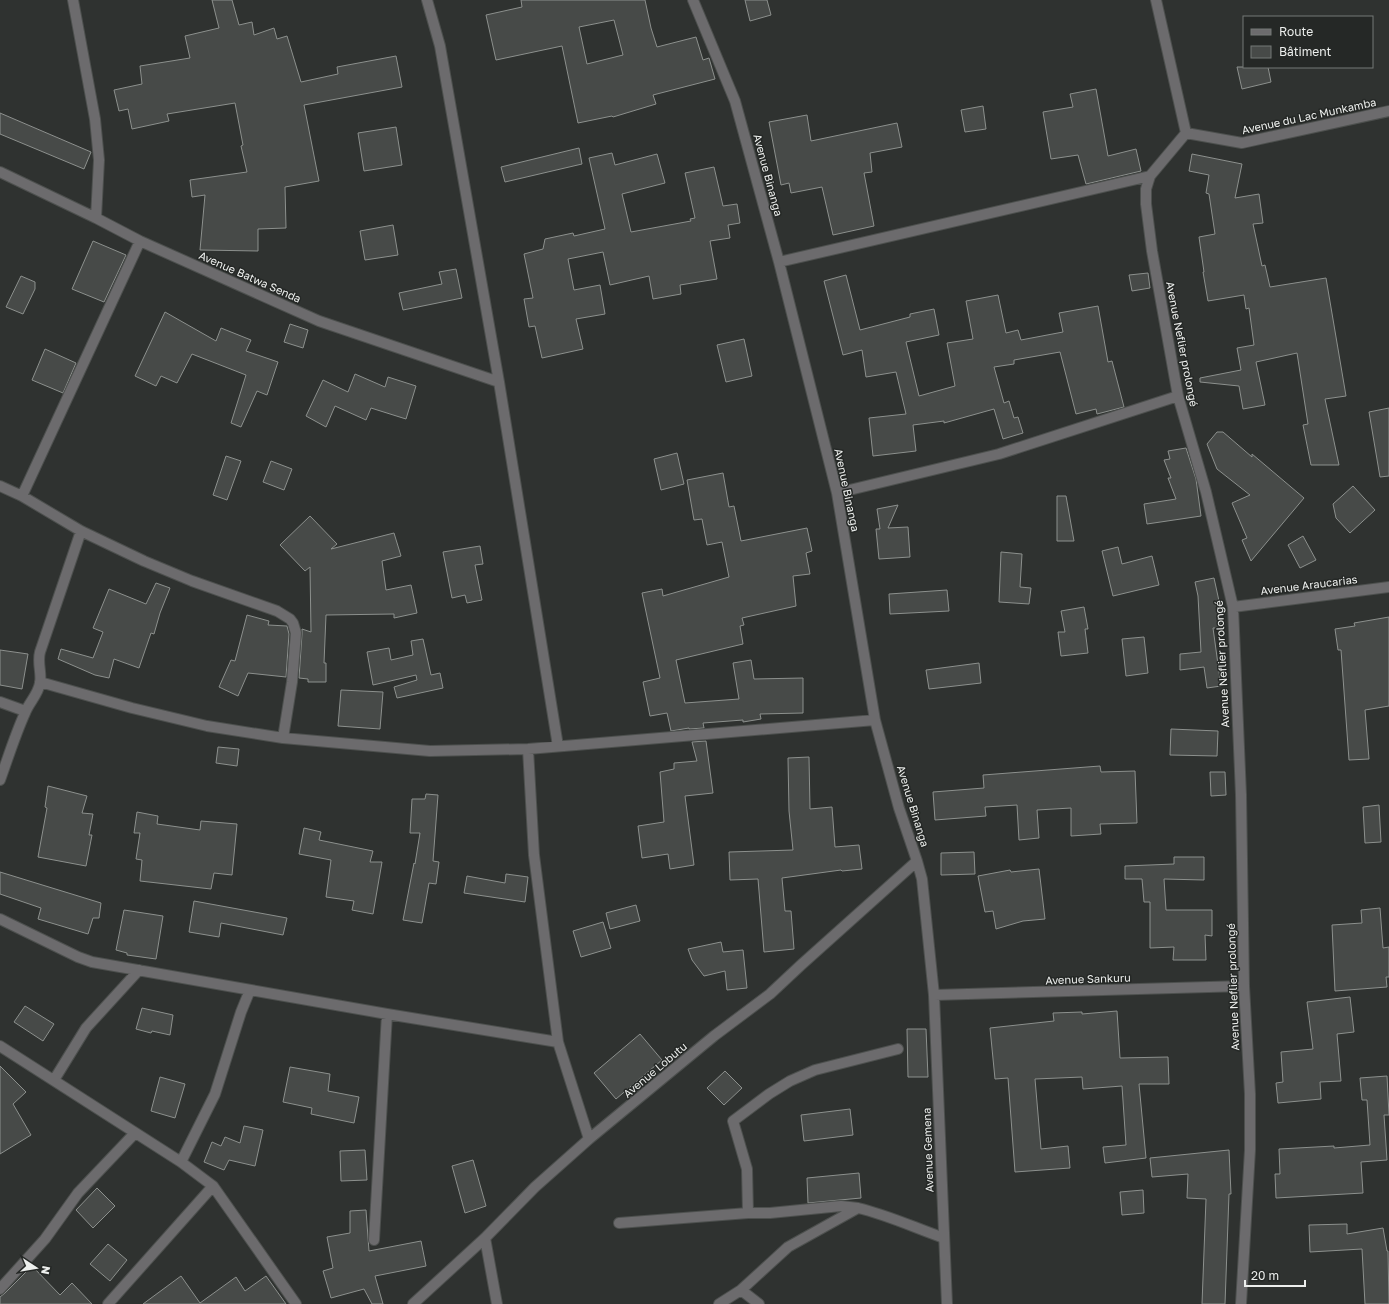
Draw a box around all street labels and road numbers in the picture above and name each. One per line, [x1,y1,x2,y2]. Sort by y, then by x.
street label: Avenue du Lac Munkamba [1241,95,1377,136]
street label: Avenue Binanga [751,132,786,217]
street label: Avenue Batwa Senda [197,248,303,305]
street label: Avenue Neflier prolongé [1164,280,1201,408]
street label: Avenue Binanga [832,447,863,533]
street label: Avenue Araucarias [1260,572,1358,597]
street label: Avenue Neflier prolongé [1212,600,1231,728]
street label: Avenue Binanga [895,763,932,848]
street label: Avenue Neflier prolongé [1224,923,1241,1051]
street label: Avenue Sankuru [1045,971,1131,986]
street label: Avenue Lobutu [620,1039,689,1100]
street label: Avenue Gemena [920,1107,935,1193]

